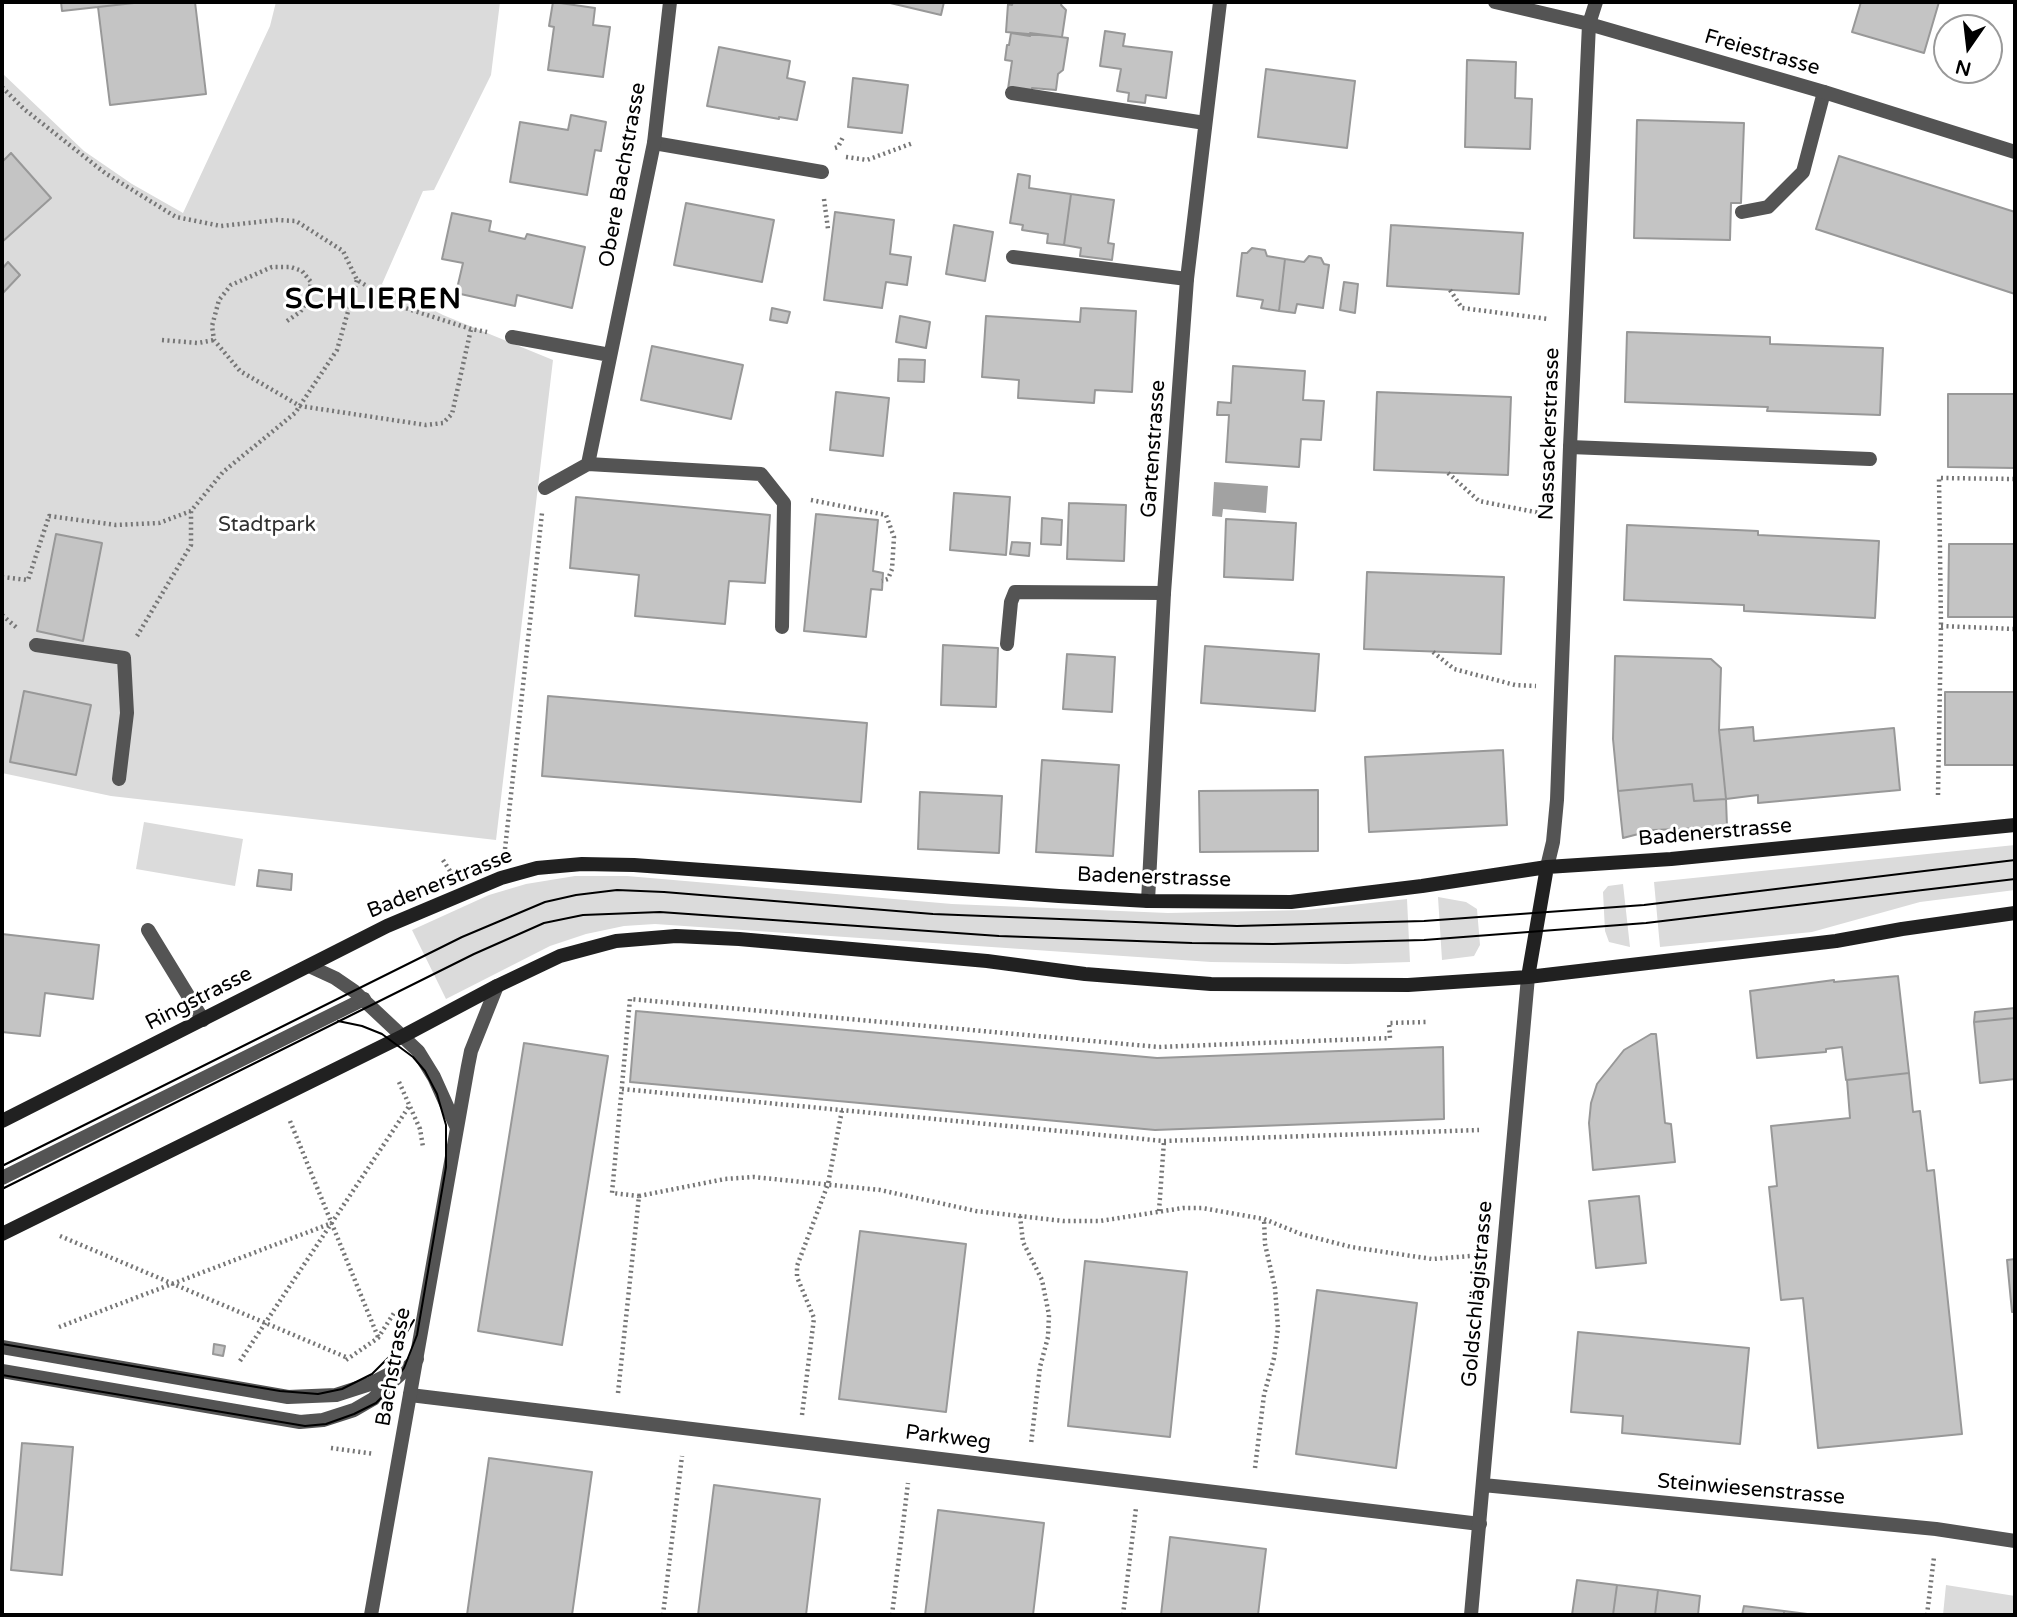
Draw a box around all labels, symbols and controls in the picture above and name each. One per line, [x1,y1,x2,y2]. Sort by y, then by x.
north arrow [1933,14,2003,84]
street label: Freiestrasse [1701,25,1823,81]
text: N [1953,55,1973,80]
street label: Obere Bachstrasse [594,81,652,269]
district label: SCHLIEREN [286,284,462,318]
street label: Nassackerstrasse [1534,347,1566,521]
street label: Gartenstrasse [1137,379,1171,519]
park label: Stadtpark [218,512,316,538]
street label: Badenerstrasse [1637,814,1793,852]
street label: Badenerstrasse [364,843,516,925]
street label: Badenerstrasse [1077,863,1231,893]
street label: Ringstrasse [142,961,256,1037]
street label: Goldschlägistrasse [1457,1200,1499,1388]
street label: Bachstrasse [371,1306,417,1428]
street label: Parkweg [904,1420,992,1456]
street label: Steinwiesenstrasse [1656,1469,1846,1511]

